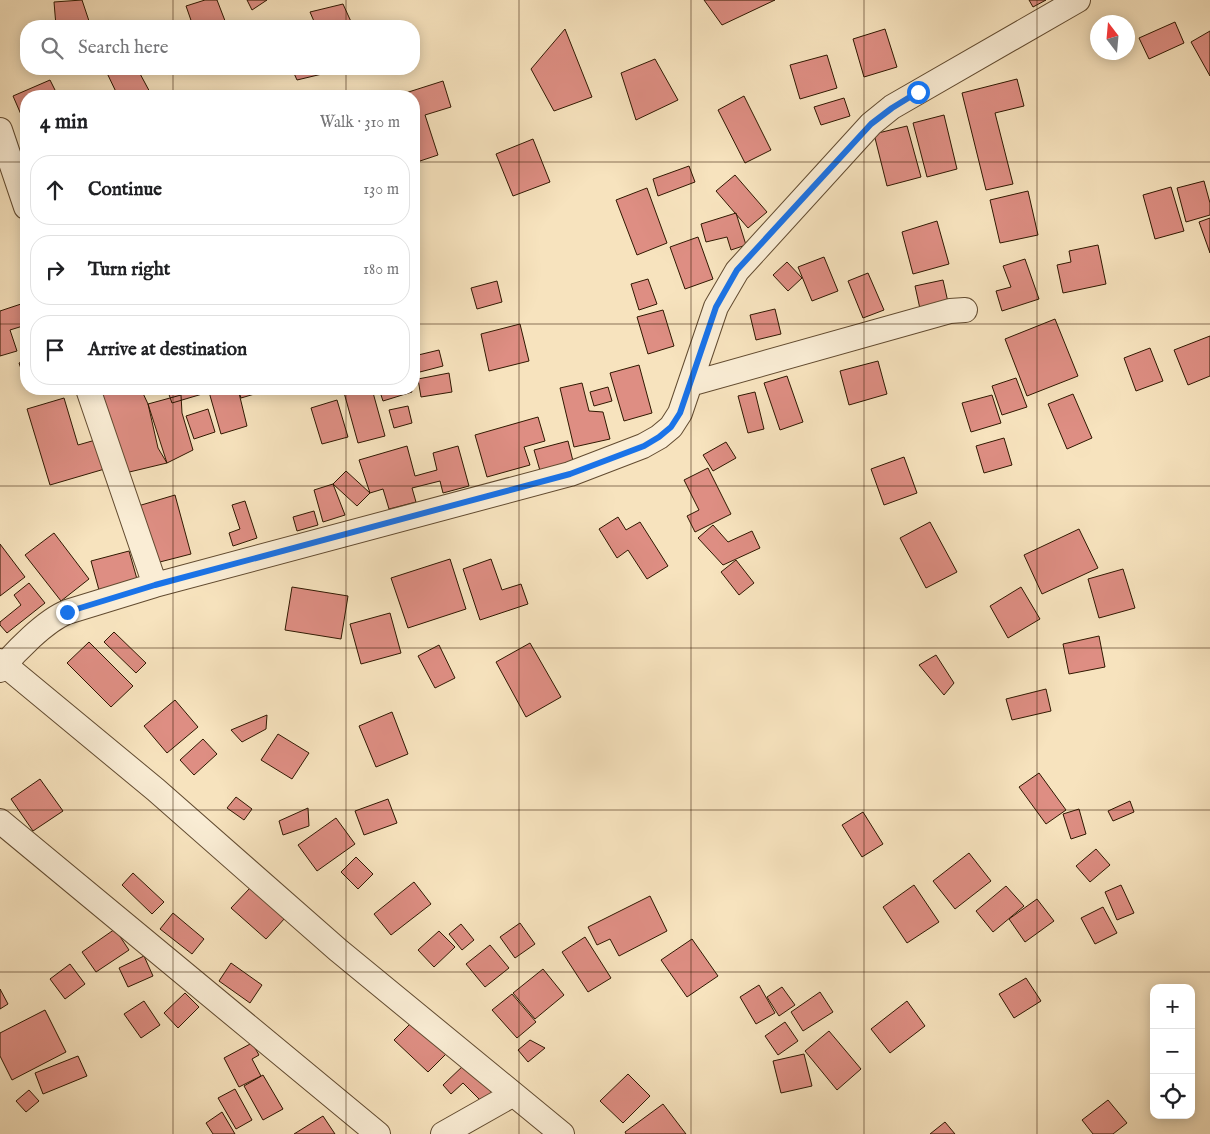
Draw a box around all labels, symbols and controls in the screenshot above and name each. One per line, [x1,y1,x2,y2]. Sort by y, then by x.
north arrow [1090,15,1135,60]
search box [20,20,420,75]
icon: search [38,34,66,62]
text: Search here [78,36,169,60]
route start [907,81,930,104]
text: 4 min [40,109,88,136]
text: Walk · 310 m [320,113,400,133]
icon: ahead [41,176,69,204]
text: Continue [88,178,162,202]
text: 130 m [363,180,399,200]
icon: right [41,256,69,284]
text: Turn right [88,258,170,282]
text: 180 m [363,260,399,280]
icon: arrive [41,336,69,364]
text: Arrive at destination [88,338,247,362]
route end [56,601,79,624]
map controls [1150,984,1195,1119]
button: + [1150,984,1195,1029]
button: − [1150,1029,1195,1074]
button: locate [1150,1074,1195,1119]

